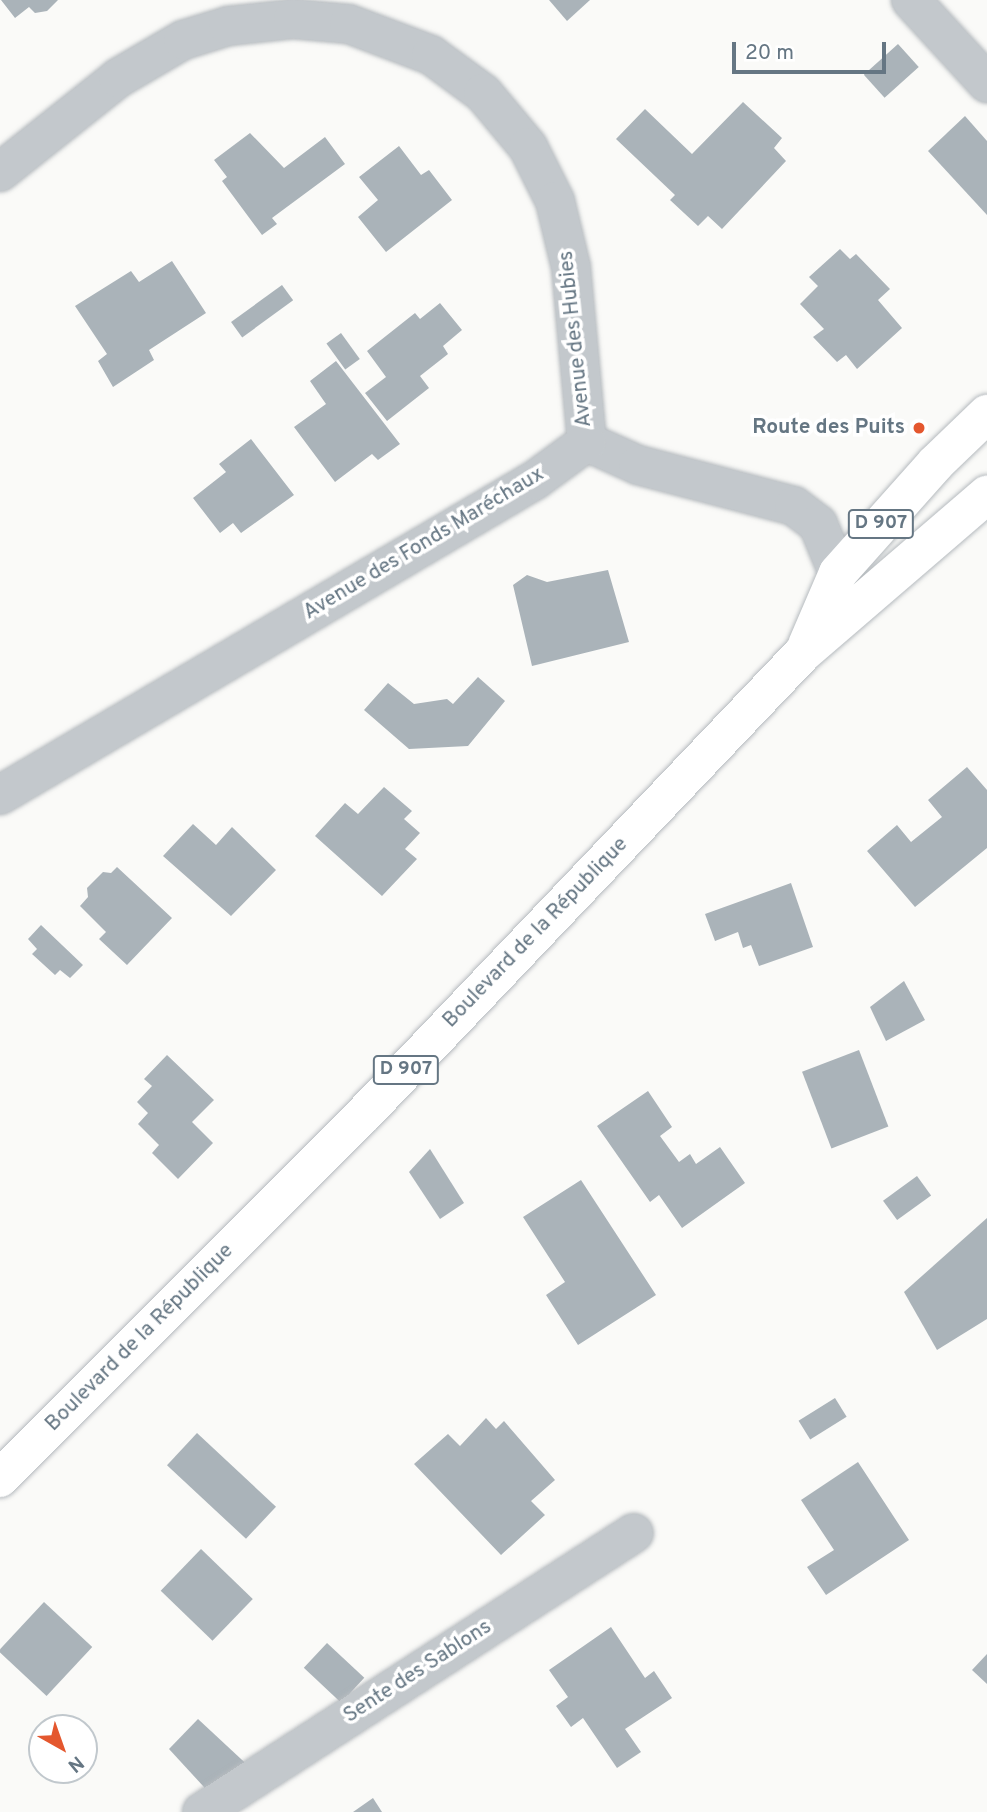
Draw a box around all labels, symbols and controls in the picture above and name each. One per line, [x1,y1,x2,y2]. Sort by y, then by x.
scale bar [735,28,889,72]
text: 20 m [745,40,794,67]
street label: Avenue des Hubies [554,249,598,429]
place label: Route des Puits [752,415,905,441]
marker: Route des Puits [911,420,927,436]
street label: Avenue des Fonds Maréchaux [299,462,549,626]
road number: D 907 [848,509,914,540]
street label: Boulevard de la République [438,832,634,1034]
road number: D 907 [373,1054,439,1086]
street label: Boulevard de la République [41,1239,239,1437]
street label: Sente des Sablons [339,1615,497,1729]
north arrow [28,1714,98,1784]
text: N [62,1750,88,1777]

